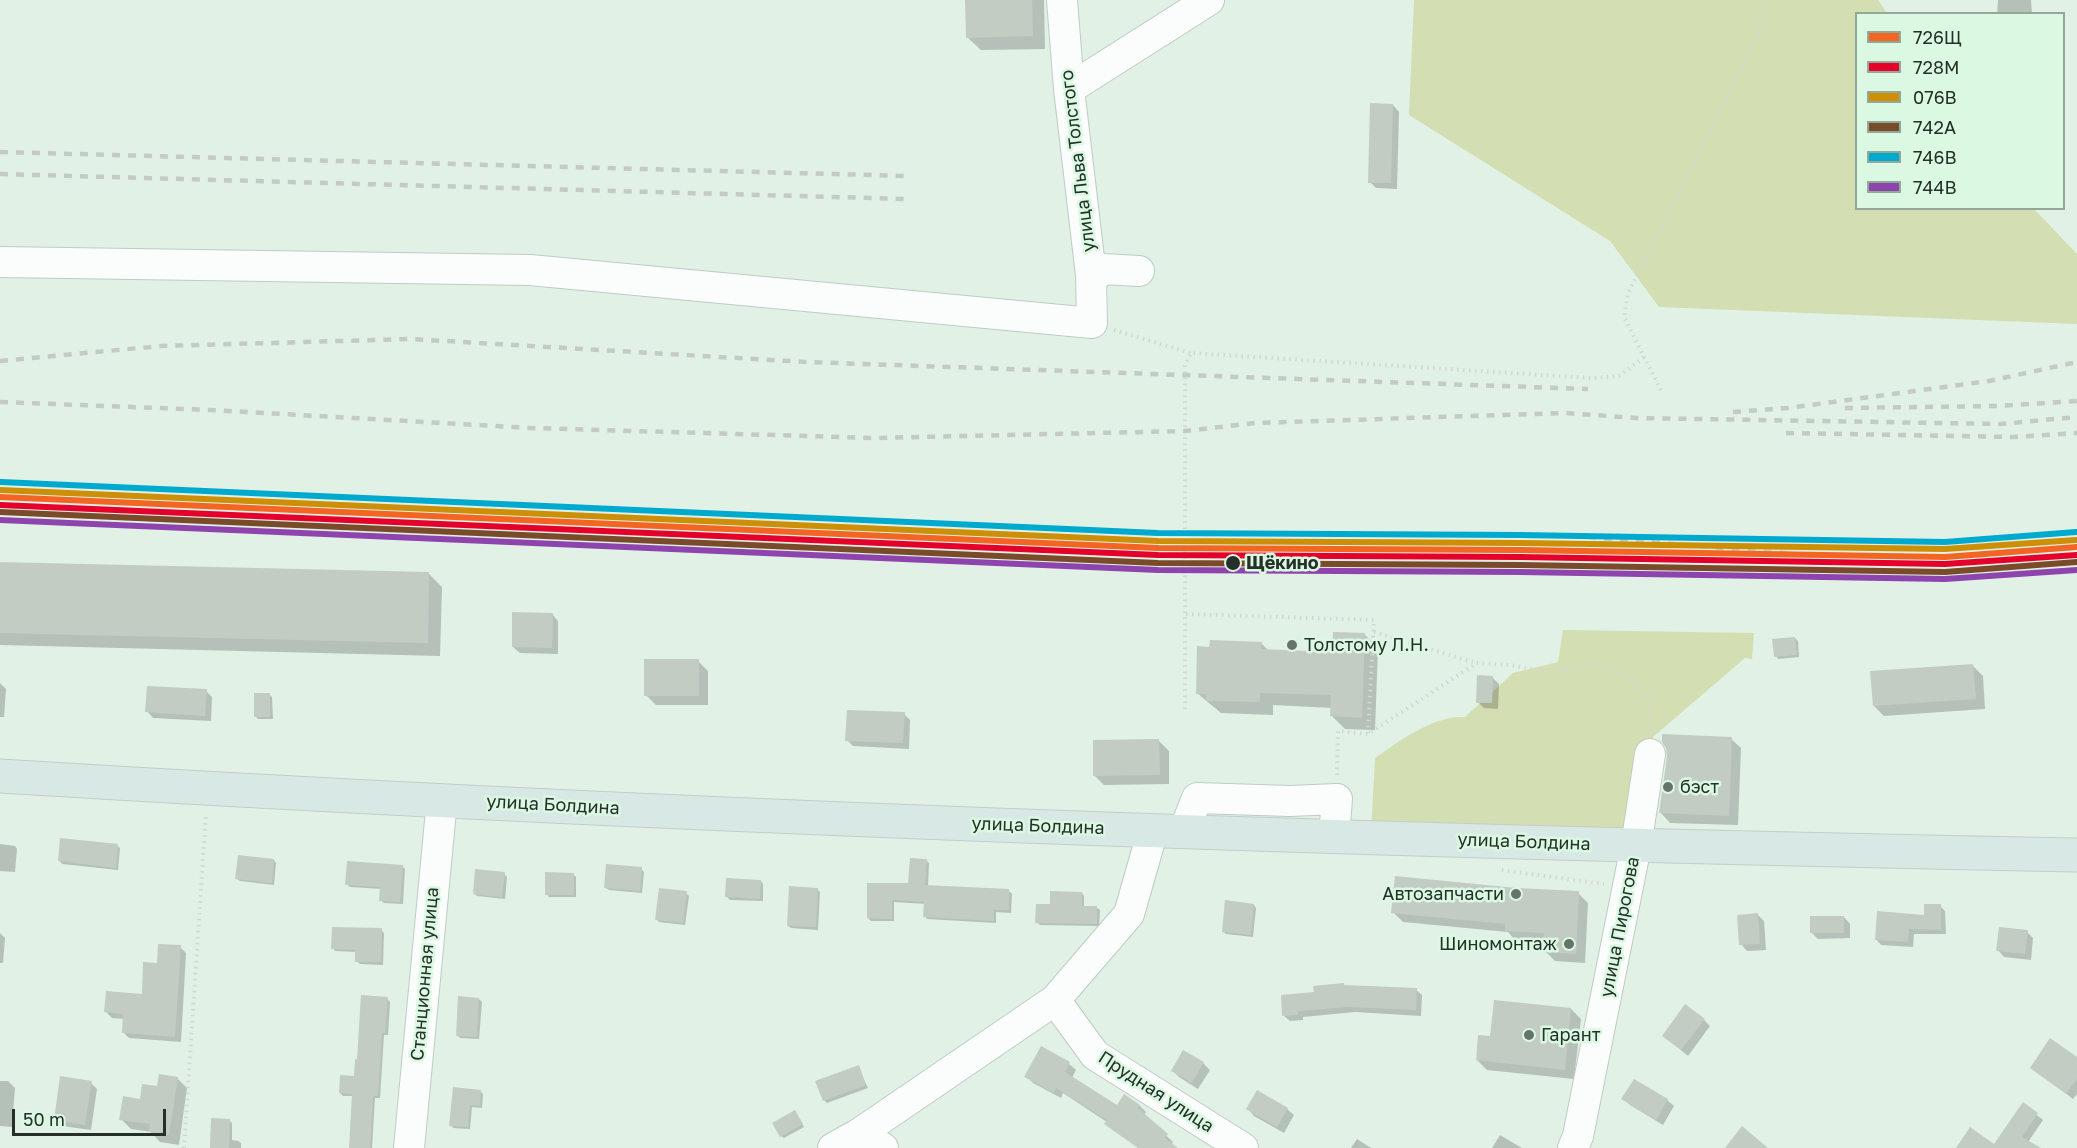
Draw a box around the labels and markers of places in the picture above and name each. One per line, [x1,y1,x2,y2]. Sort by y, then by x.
place label: Щёкино [1246,552,1318,574]
marker: Щёкино [1224,554,1242,572]
place label: Толстому Л.Н. [1304,634,1429,656]
marker: Толстому Л.Н. [1285,638,1299,652]
place label: бэст [1680,776,1719,798]
marker: бэст [1661,780,1675,794]
place label: Автозапчасти [1382,883,1504,905]
marker: Автозапчасти [1509,887,1523,901]
place label: Шиномонтаж [1439,933,1557,955]
marker: Шиномонтаж [1562,937,1576,951]
place label: Гарант [1541,1024,1600,1046]
marker: Гарант [1522,1028,1536,1042]

